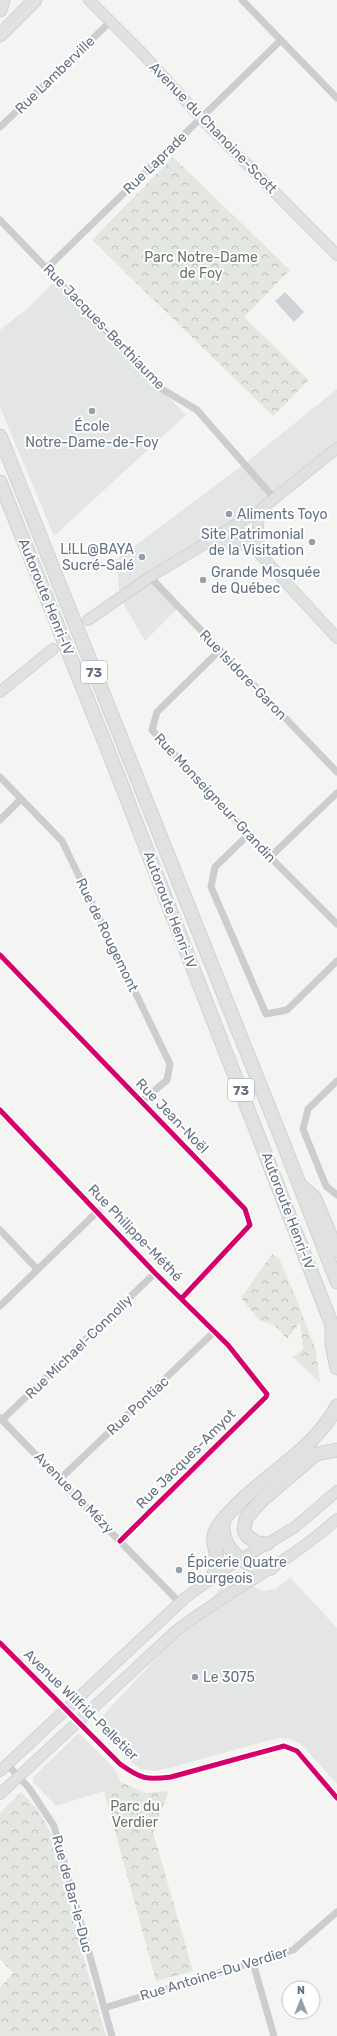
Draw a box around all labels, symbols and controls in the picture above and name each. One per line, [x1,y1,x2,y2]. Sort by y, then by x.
street label: Rue Lamberville [12,33,98,117]
street label: Avenue du Chanoine-Scott [146,59,281,198]
street label: Rue Laprade [120,128,190,198]
park label: Parc Notre-Dame de Foy [144,249,258,282]
street label: Rue Jacques-Berthiaume [40,261,168,393]
marker: École Notre-Dame-de-Foy [87,406,97,416]
place label: École Notre-Dame-de-Foy [25,417,159,451]
place label: Aliments Toyo [237,506,328,523]
marker: Aliments Toyo [224,509,234,519]
place label: Site Patrimonial de la Visitation [201,526,304,559]
street label: Autoroute Henri-IV [15,536,77,658]
marker: Site Patrimonial de la Visitation [307,537,317,547]
place label: L!LL@BAYA Sucré-Salé [60,541,135,574]
marker: L!LL@BAYA Sucré-Salé [137,552,147,562]
place label: Grande Mosquée de Québec [211,564,320,597]
marker: Grande Mosquée de Québec [198,575,208,585]
street label: Rue Isidore-Garon [196,627,290,723]
road number: 73 [81,661,107,683]
street label: Rue Monseigneur-Grandin [151,730,279,866]
street label: Autoroute Henri-IV [140,849,200,971]
street label: Rue de Rougemont [72,875,142,995]
street label: Rue Jean-Noël [132,1075,212,1157]
road number: 73 [228,1079,254,1101]
street label: Autoroute Henri-IV [258,1150,318,1272]
street label: Rue Philippe-Méthé [84,1181,186,1285]
street label: Rue Michael-Connolly [22,1291,136,1403]
street label: Rue Pontiac [103,1373,173,1439]
street label: Rue Jacques-Amyot [133,1405,240,1512]
street label: Avenue De Mézy [31,1449,118,1538]
place label: Épicerie Quatre Bourgeois [187,1553,287,1587]
marker: Épicerie Quatre Bourgeois [174,1565,184,1575]
street label: Avenue Wilfrid-Pelletier [20,1646,142,1765]
place label: Le 3075 [203,1669,255,1686]
marker: Le 3075 [190,1672,200,1682]
park label: Parc du Verdier [110,1798,160,1831]
street label: Rue de Bar-le-Duc [48,1833,96,1955]
street label: Rue Antoine-Du Verdier [138,1943,291,2005]
north arrow [281,1980,321,2020]
text: N [297,1984,305,1997]

